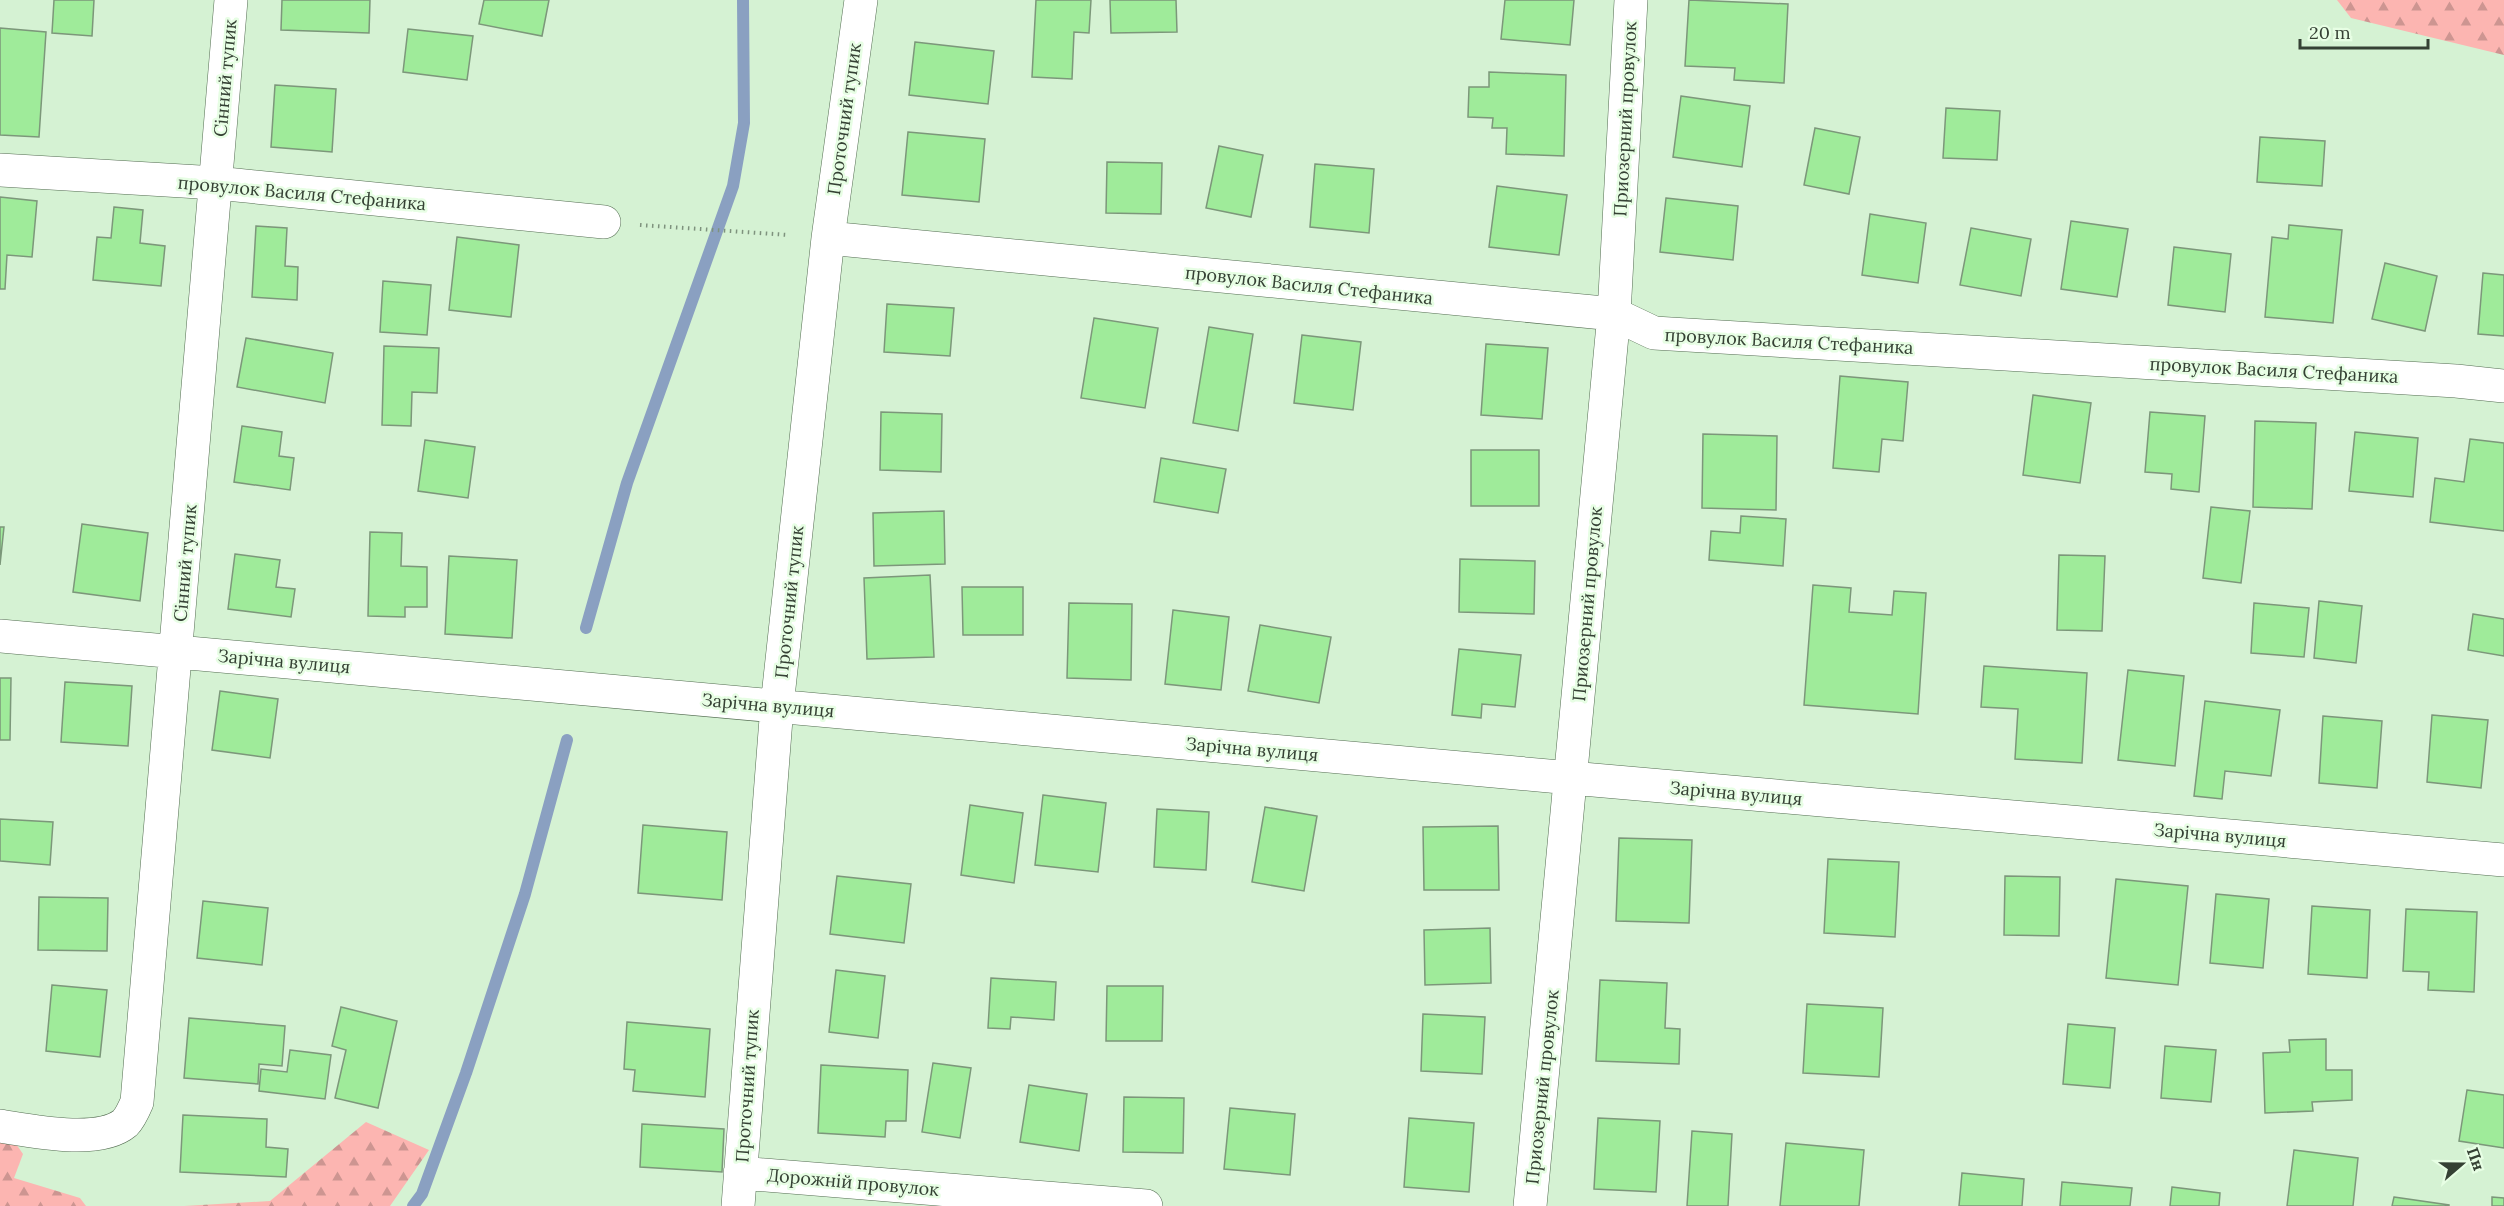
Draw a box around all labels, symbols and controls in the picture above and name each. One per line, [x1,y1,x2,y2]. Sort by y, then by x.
scale bar [2300,12,2428,50]
street label: Сінний тупик [208,18,242,138]
street label: Приозерний провулок [1608,20,1642,217]
text: 20 m [2309,21,2351,44]
street label: Проточний тупик [822,41,866,197]
street label: провулок Василя Стефаника [177,171,427,215]
street label: провулок Василя Стефаника [1184,261,1434,309]
street label: провулок Василя Стефаника [1664,323,1914,359]
street label: провулок Василя Стефаника [2149,352,2399,388]
street label: Сінний тупик [168,503,202,623]
street label: Приозерний провулок [1567,505,1607,702]
street label: Проточний тупик [770,524,808,679]
street label: Зарічна вулиця [217,644,351,678]
street label: Зарічна вулиця [701,688,835,722]
street label: Зарічна вулиця [1185,732,1319,766]
street label: Зарічна вулиця [1669,776,1803,810]
street label: Зарічна вулиця [2153,818,2287,852]
street label: Приозерний провулок [1520,988,1564,1185]
street label: Проточний тупик [730,1008,764,1163]
north arrow [2432,1134,2492,1194]
text: Пн [2463,1145,2489,1173]
street label: Дорожній провулок [766,1163,940,1201]

